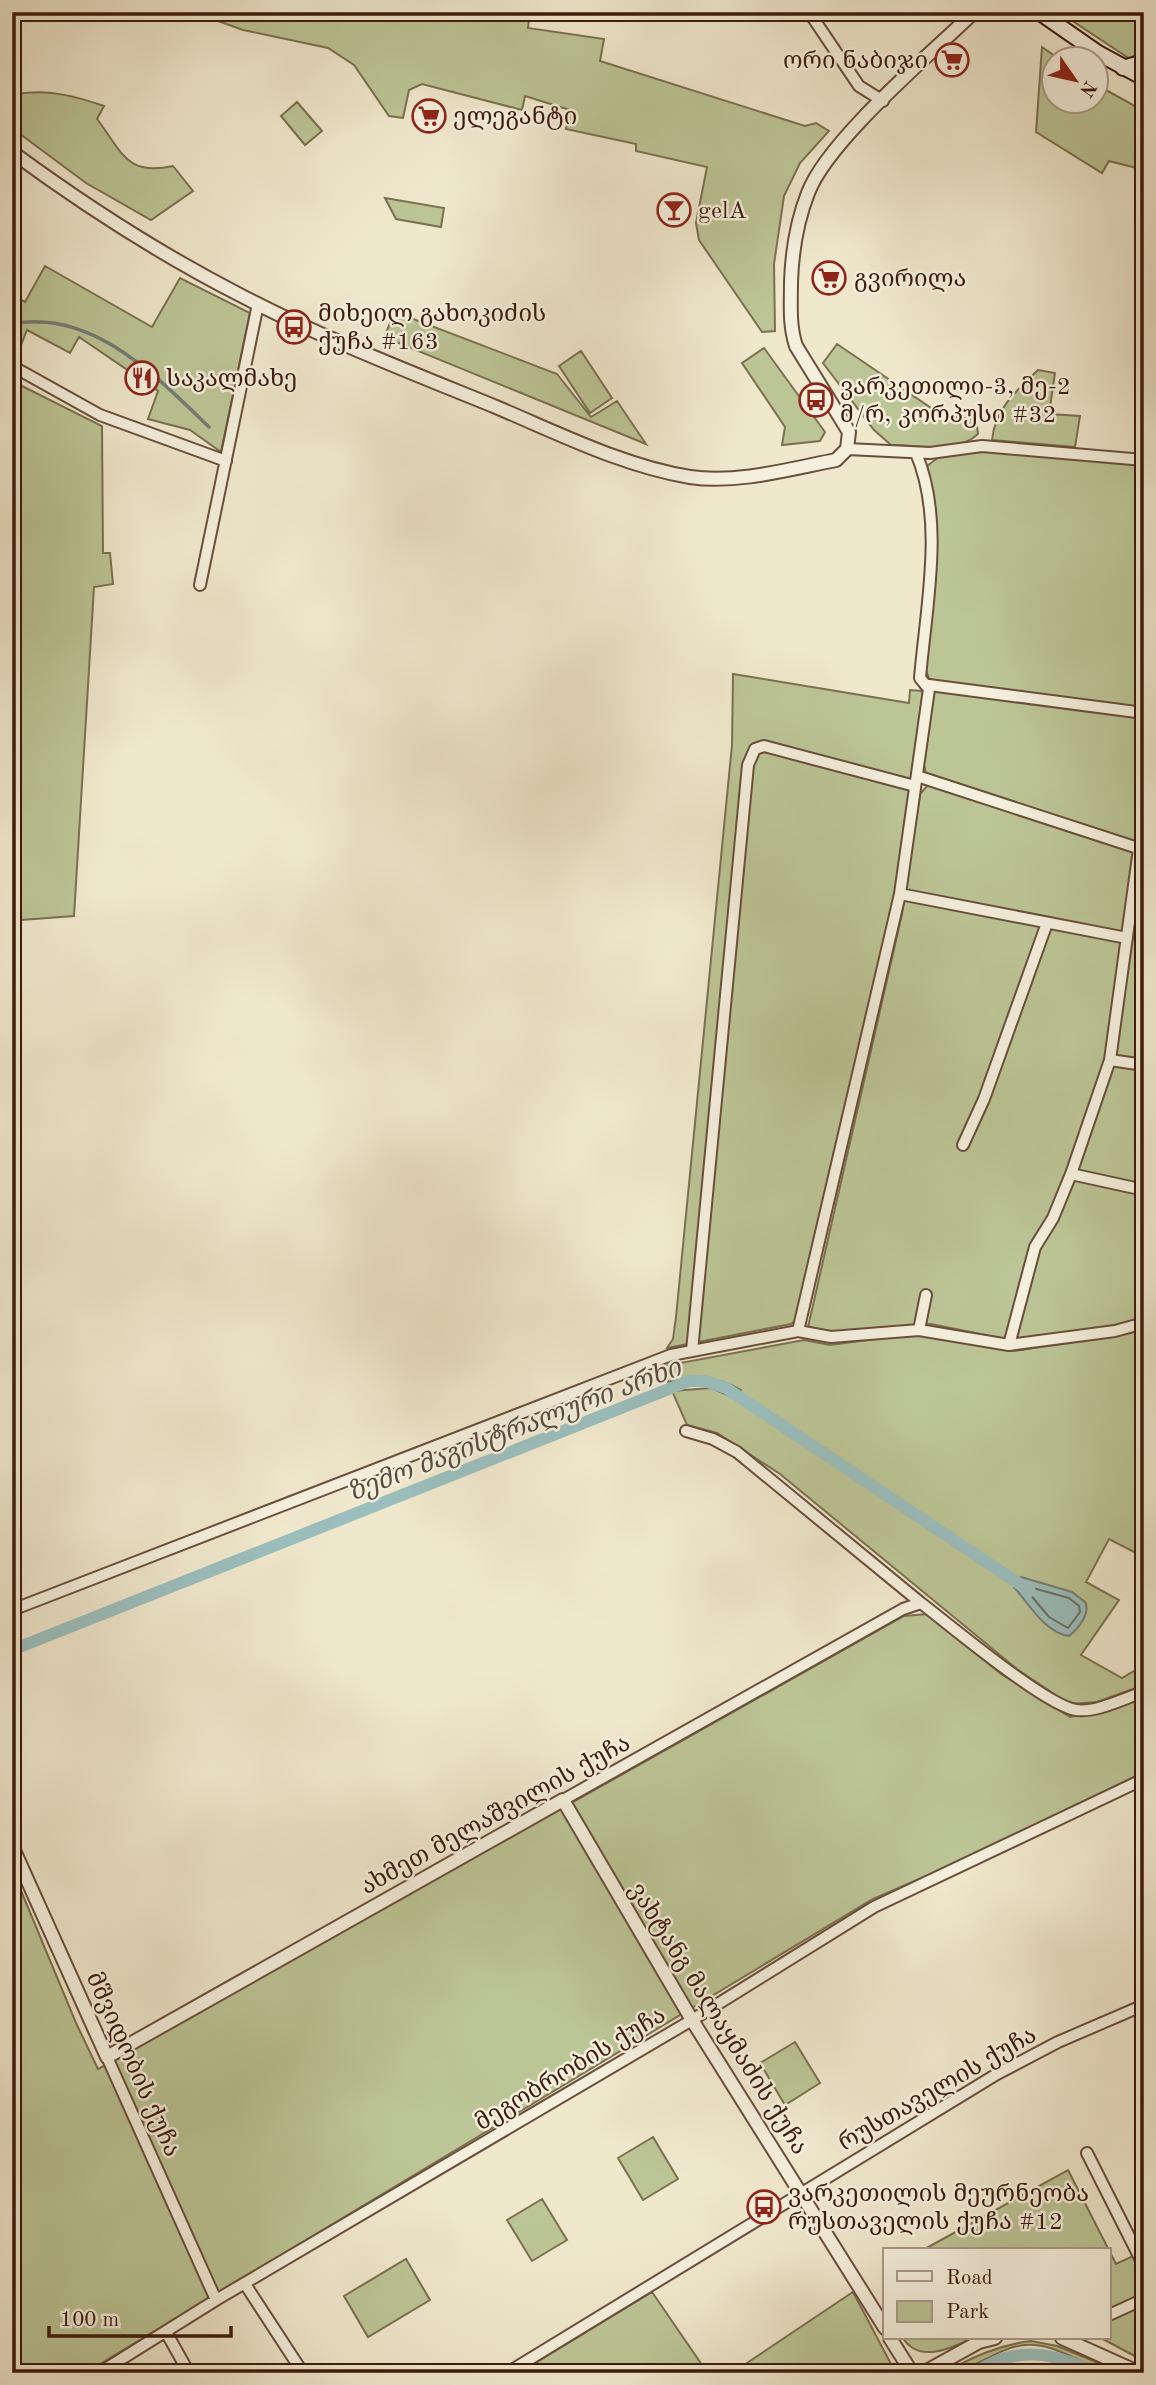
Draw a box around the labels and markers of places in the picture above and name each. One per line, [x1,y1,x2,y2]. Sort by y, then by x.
supermarket icon: ორი ნაბიჯი [933,41,971,79]
place label: ორი ნაბიჯი [783,49,928,74]
supermarket icon: ელეგანტი [410,97,448,135]
place label: ელეგანტი [453,105,577,130]
bar icon: gelA [655,191,693,229]
place label: gelA [698,200,747,224]
supermarket icon: გვირილა [810,259,848,297]
place label: გვირილა [854,268,966,292]
place label: მიხეილ გახოკიძის ქუჩა #163 [318,303,546,355]
bus stop icon: მიხეილ გახოკიძის ქუჩა #163 [275,308,313,346]
restaurant icon: საკალმახე [123,359,161,397]
place label: საკალმახე [166,368,298,392]
place label: ვარკეთილი-3, მე-2 მ/რ, კორპუსი #32 [840,376,1071,428]
bus stop icon: ვარკეთილი-3, მე-2 მ/რ, კორპუსი #32 [797,381,835,419]
place label: ვარკეთილის მეურნეობა რუსთაველის ქუჩა #12 [788,2182,1089,2235]
bus stop icon: ვარკეთილის მეურნეობა რუსთაველის ქუჩა #12 [745,2188,783,2226]

